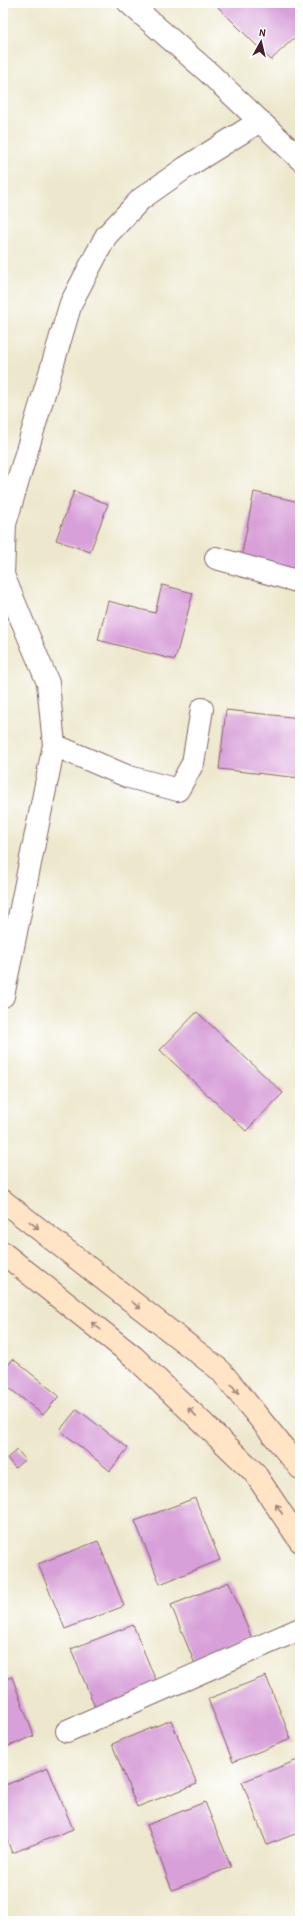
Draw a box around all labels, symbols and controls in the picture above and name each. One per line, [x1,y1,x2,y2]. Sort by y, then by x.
north arrow [241,22,281,62]
text: N [259,25,266,39]
one-way arrow [28,1221,39,1229]
one-way arrow [131,1301,142,1309]
one-way arrow [90,1322,101,1330]
one-way arrow [231,1383,239,1394]
one-way arrow [187,1408,197,1417]
one-way arrow [274,1503,282,1515]

